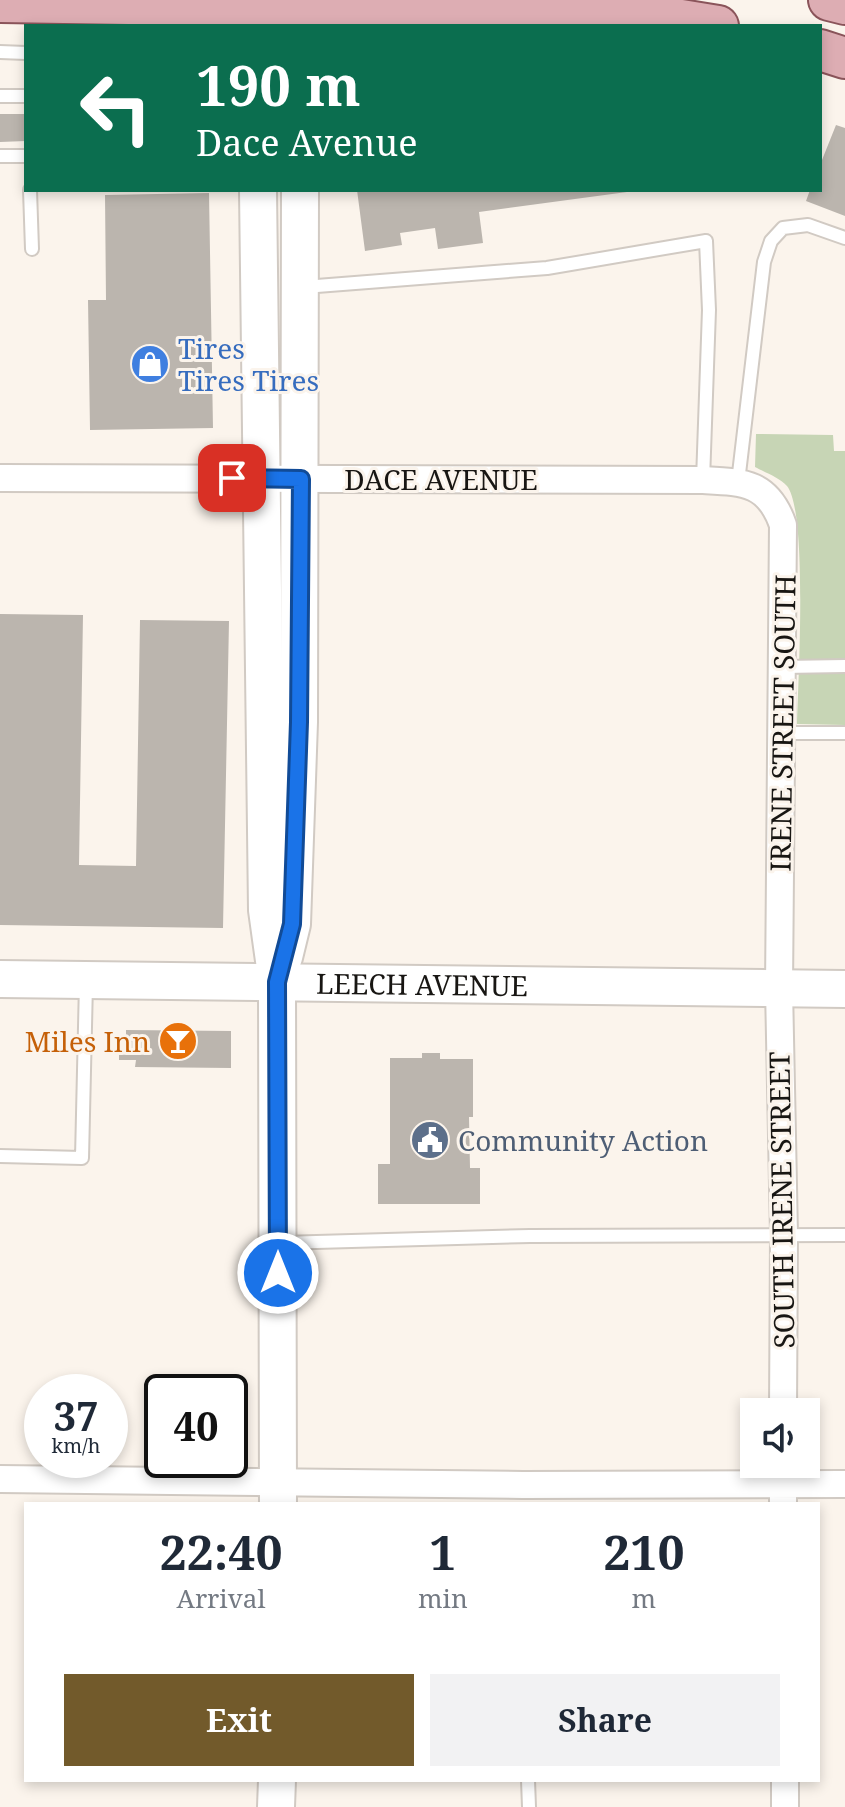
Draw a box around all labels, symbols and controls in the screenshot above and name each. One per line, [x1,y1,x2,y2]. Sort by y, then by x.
text: 190 m [196,46,361,122]
icon: left [64,56,168,160]
text: Dace Avenue [196,118,417,167]
place label: Tires Tires Tires [178,329,319,399]
shop icon: Tires Tires Tires [129,343,171,385]
pin [198,444,266,512]
icon: arrive [210,456,254,500]
street label: DACE AVENUE [344,460,538,498]
street label: IRENE STREET SOUTH [760,574,804,872]
street label: LEECH AVENUE [316,964,528,1004]
bar icon: Miles Inn [157,1020,199,1062]
place label: Miles Inn [25,1022,150,1060]
street label: SOUTH IRENE STREET [759,1051,803,1349]
public building icon: Community Action [409,1119,451,1161]
place label: Community Action [458,1121,708,1159]
position arrow [236,1231,320,1315]
speed limit sign: 40 [144,1374,248,1478]
text: 37 [53,1388,99,1443]
map controls [740,1398,820,1478]
button: sound [740,1398,820,1478]
text: km/h [51,1432,101,1459]
text: 22:40 [159,1519,283,1584]
text: 1 [429,1519,456,1584]
text: 210 [603,1519,685,1584]
text: Arrival [177,1580,265,1616]
text: min [418,1580,468,1616]
text: m [632,1580,656,1616]
button: Exit [64,1674,414,1766]
button: Share [430,1674,780,1766]

